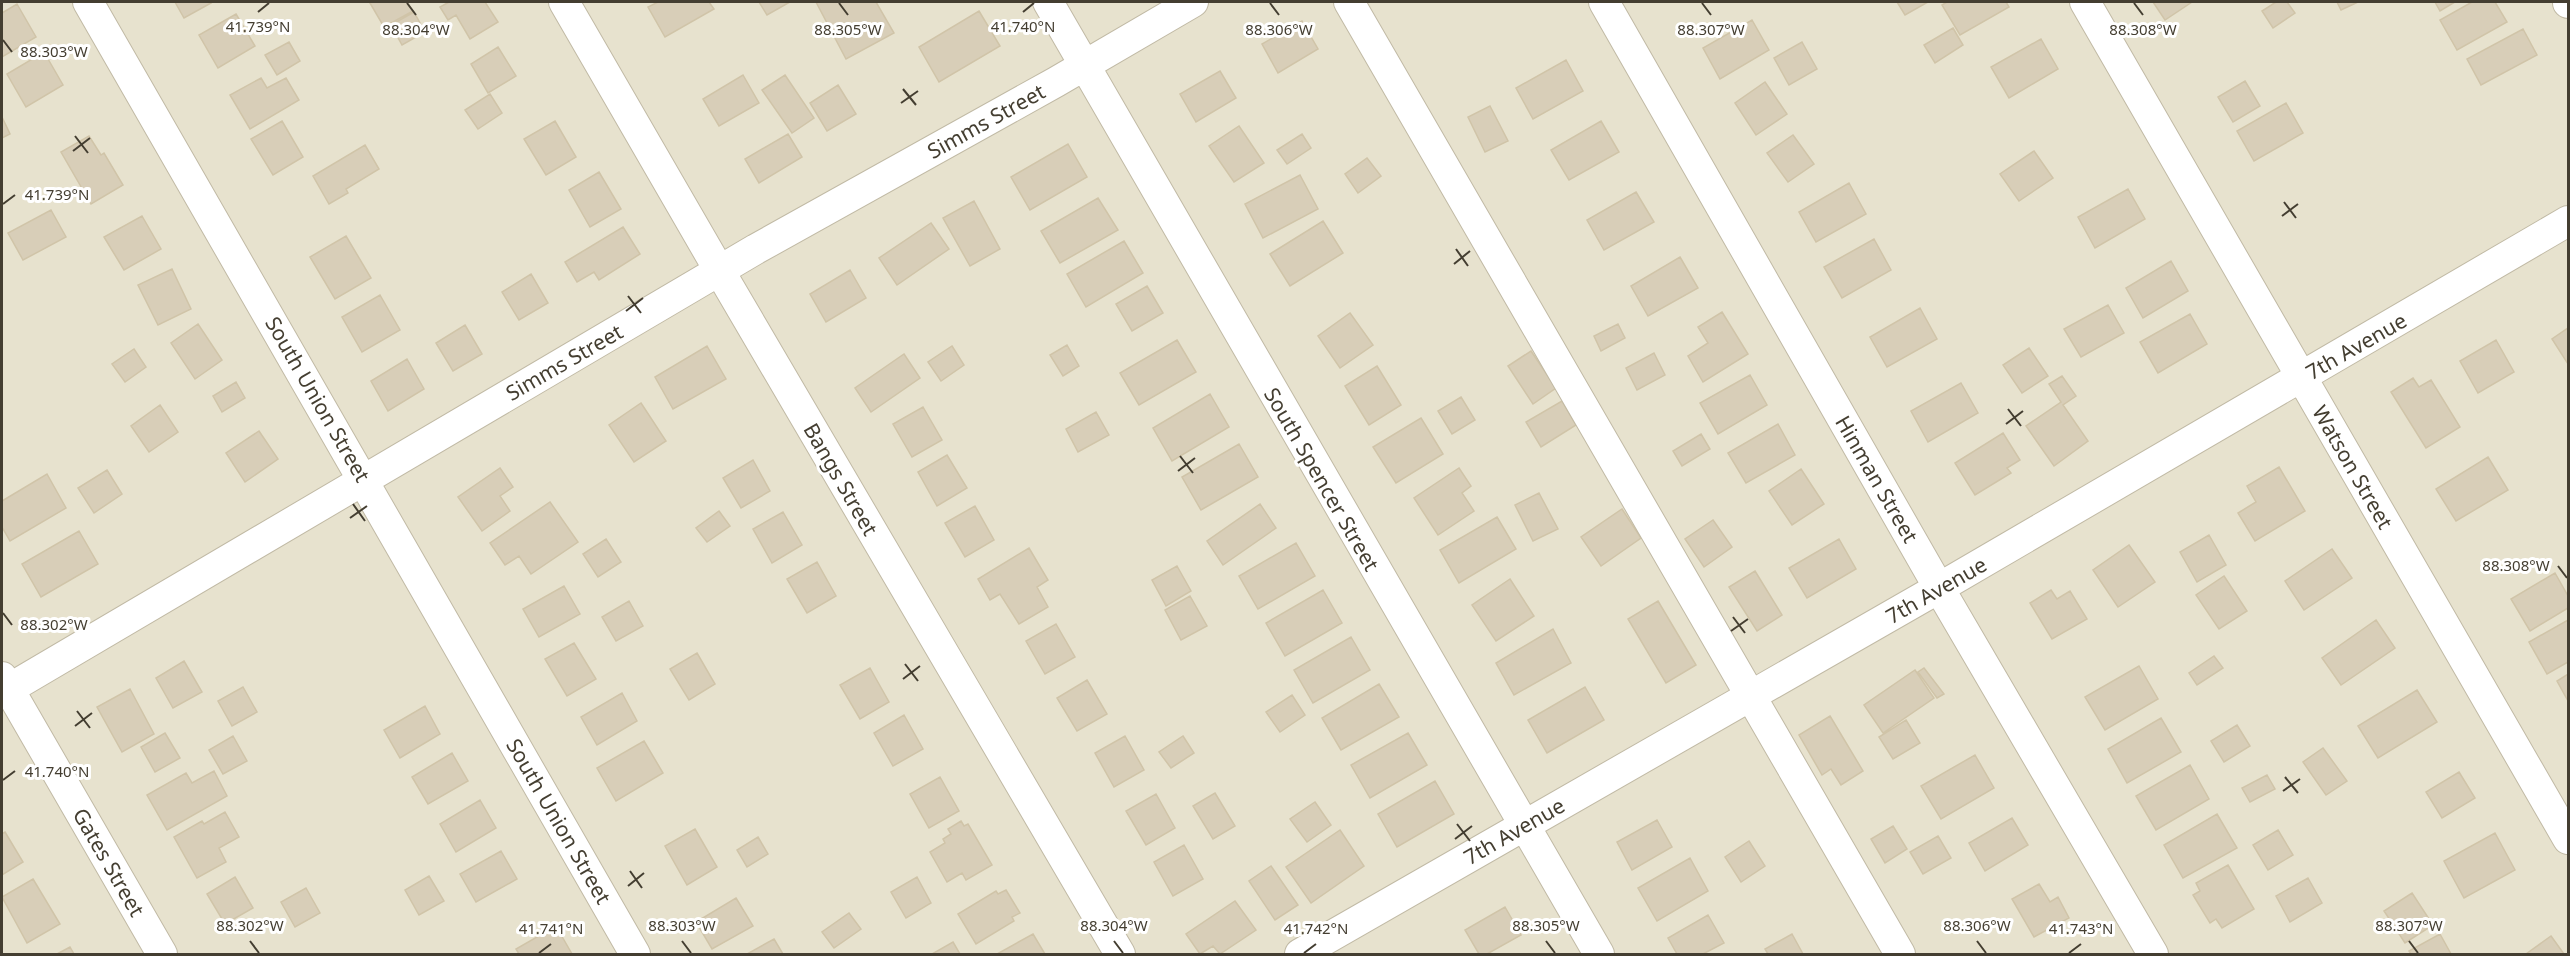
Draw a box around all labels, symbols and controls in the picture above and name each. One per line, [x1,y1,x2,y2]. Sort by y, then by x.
text: 41.739°N [226,16,290,36]
text: 41.740°N [991,16,1055,36]
text: 88.304°W [382,19,450,39]
text: 88.305°W [814,19,882,39]
text: 88.306°W [1245,19,1313,39]
text: 88.307°W [1677,19,1745,39]
text: 88.308°W [2109,19,2177,39]
text: 88.303°W [20,41,88,61]
street label: Simms Street [922,77,1050,165]
text: 41.739°N [25,184,89,204]
street label: 7th Avenue [2301,306,2411,386]
street label: South Union Street [259,311,377,487]
street label: Simms Street [501,317,628,407]
street label: South Spencer Street [1258,382,1386,576]
street label: Watson Street [2306,400,2400,534]
street label: Hinman Street [1829,410,1925,548]
street label: Bangs Street [798,418,885,541]
street label: 7th Avenue [1881,550,1991,630]
text: 88.308°W [2482,555,2550,575]
text: 88.302°W [20,614,88,634]
street label: South Union Street [500,733,618,909]
text: 41.740°N [25,761,89,781]
street label: 7th Avenue [1459,791,1569,871]
street label: Gates Street [67,803,151,922]
text: 88.302°W [216,915,284,935]
text: 88.303°W [648,915,716,935]
text: 88.304°W [1080,915,1148,935]
text: 88.305°W [1512,915,1580,935]
text: 88.306°W [1943,915,2011,935]
text: 88.307°W [2375,915,2443,935]
text: 41.741°N [519,918,583,938]
text: 41.742°N [1284,918,1348,938]
text: 41.743°N [2049,918,2113,938]

